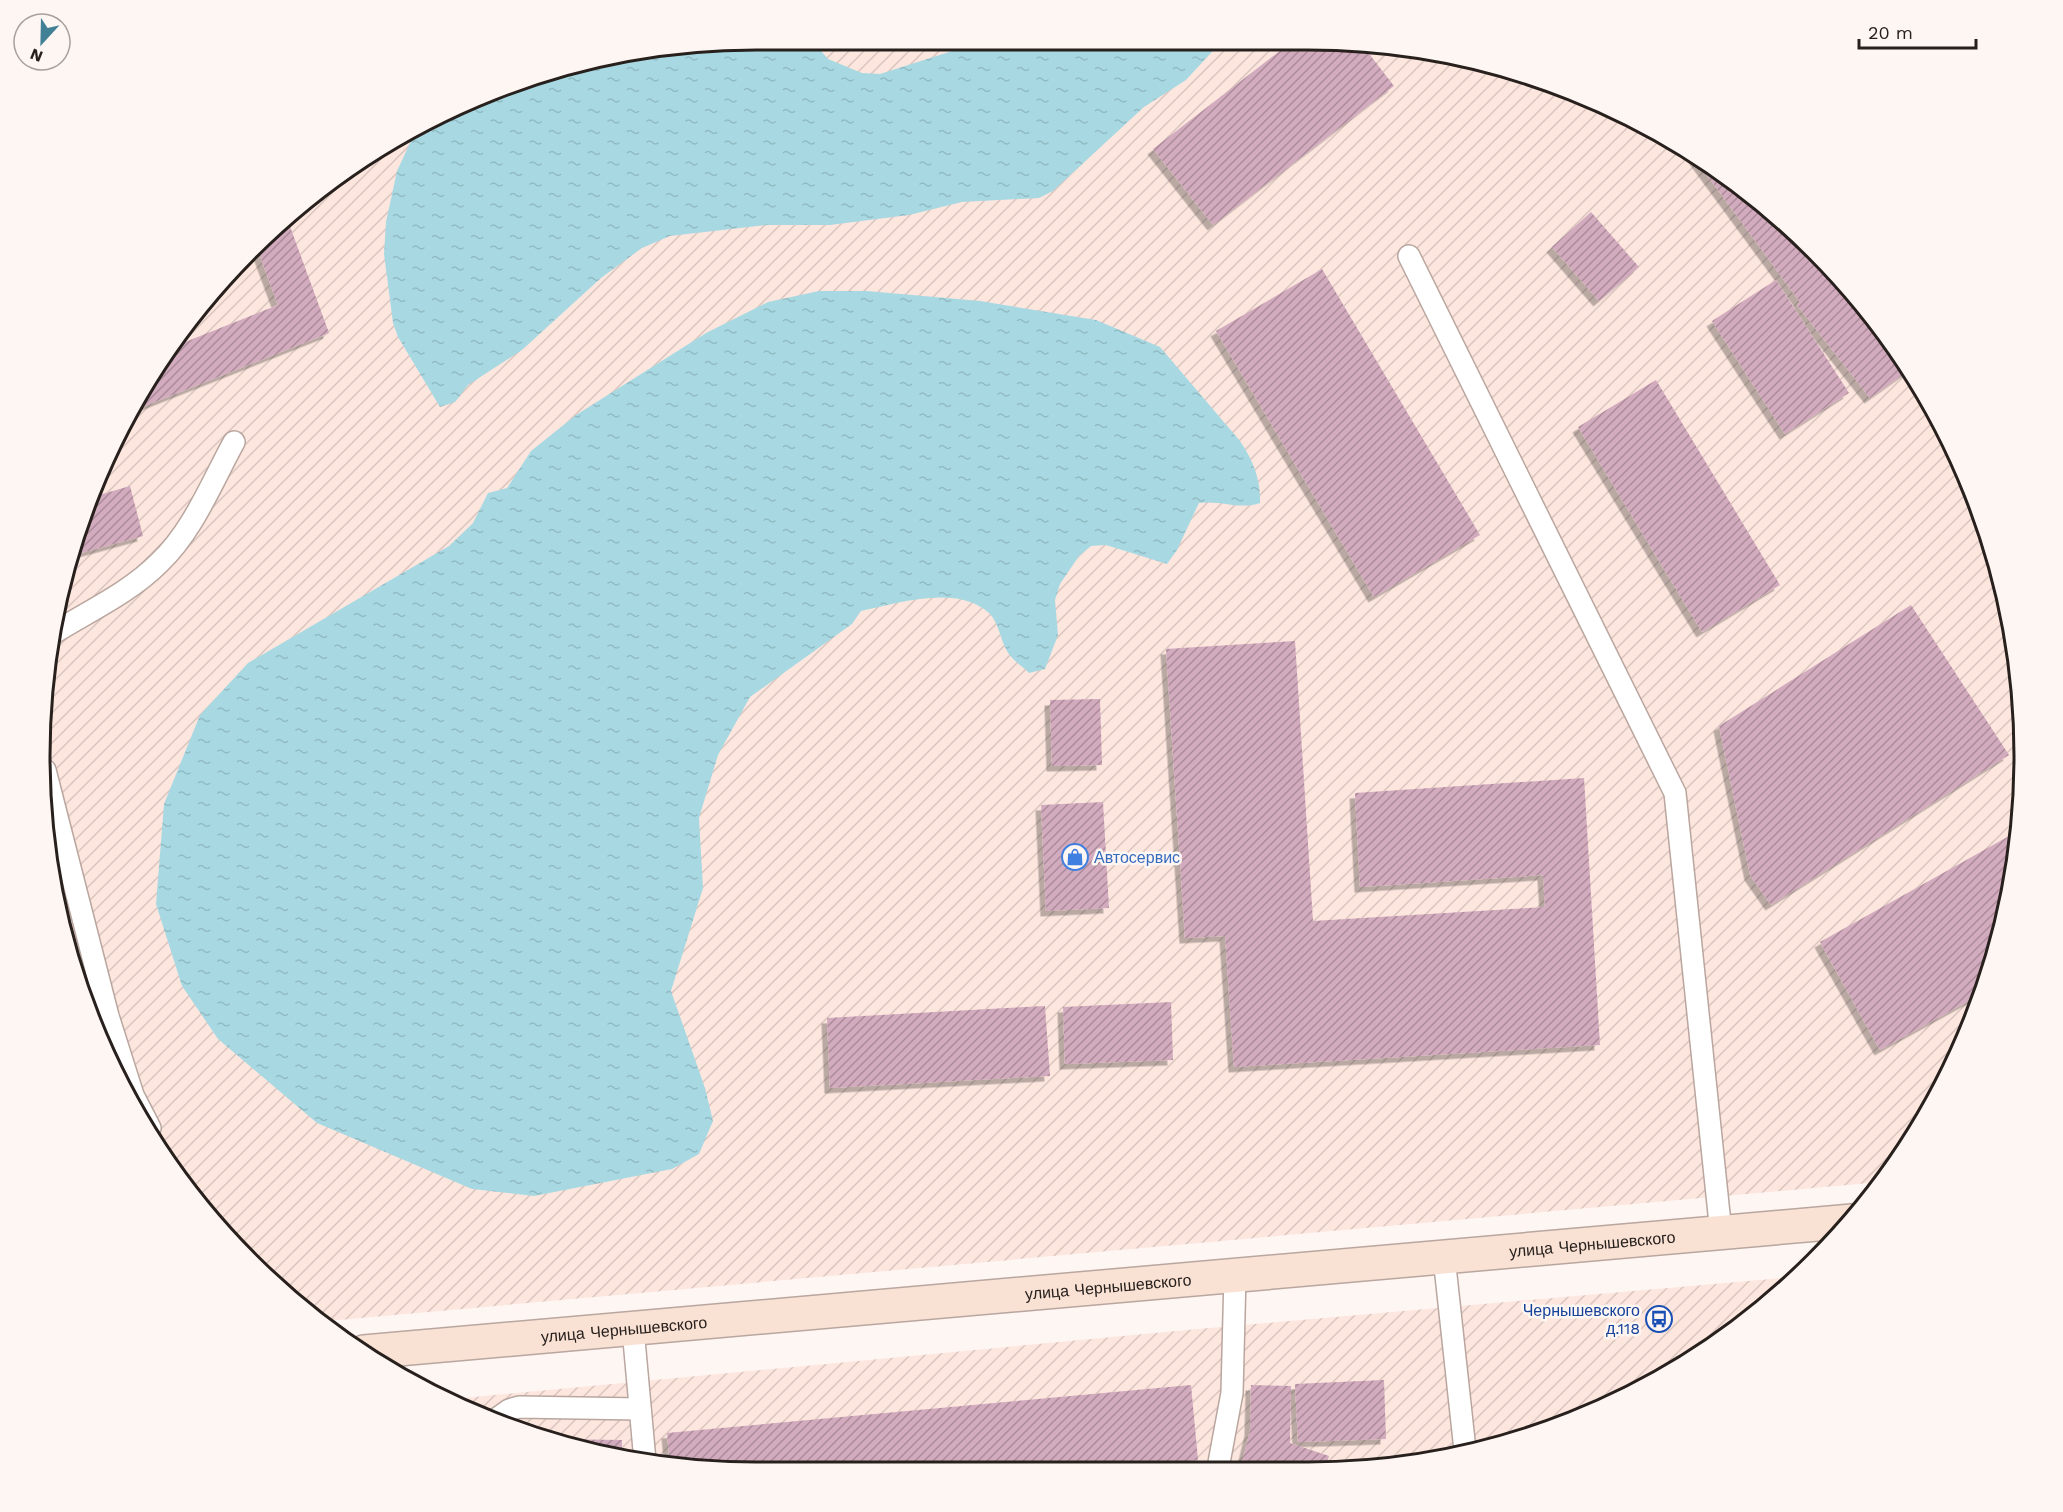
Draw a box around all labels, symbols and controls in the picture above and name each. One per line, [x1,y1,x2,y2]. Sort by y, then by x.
north arrow [12,12,72,72]
scale bar [1859,12,1976,50]
text: 20 m [1868,22,1913,43]
text: N [28,44,46,66]
shop icon: Автосервис [1060,842,1090,872]
place label: Автосервис [1094,848,1180,867]
street label: улица Чернышевского [1508,1227,1676,1261]
street label: улица Чернышевского [1024,1270,1192,1303]
place label: Чернышевского д.118 [1523,1301,1640,1338]
bus stop icon: Чернышевского д.118 [1644,1304,1674,1334]
street label: улица Чернышевского [540,1312,708,1346]

